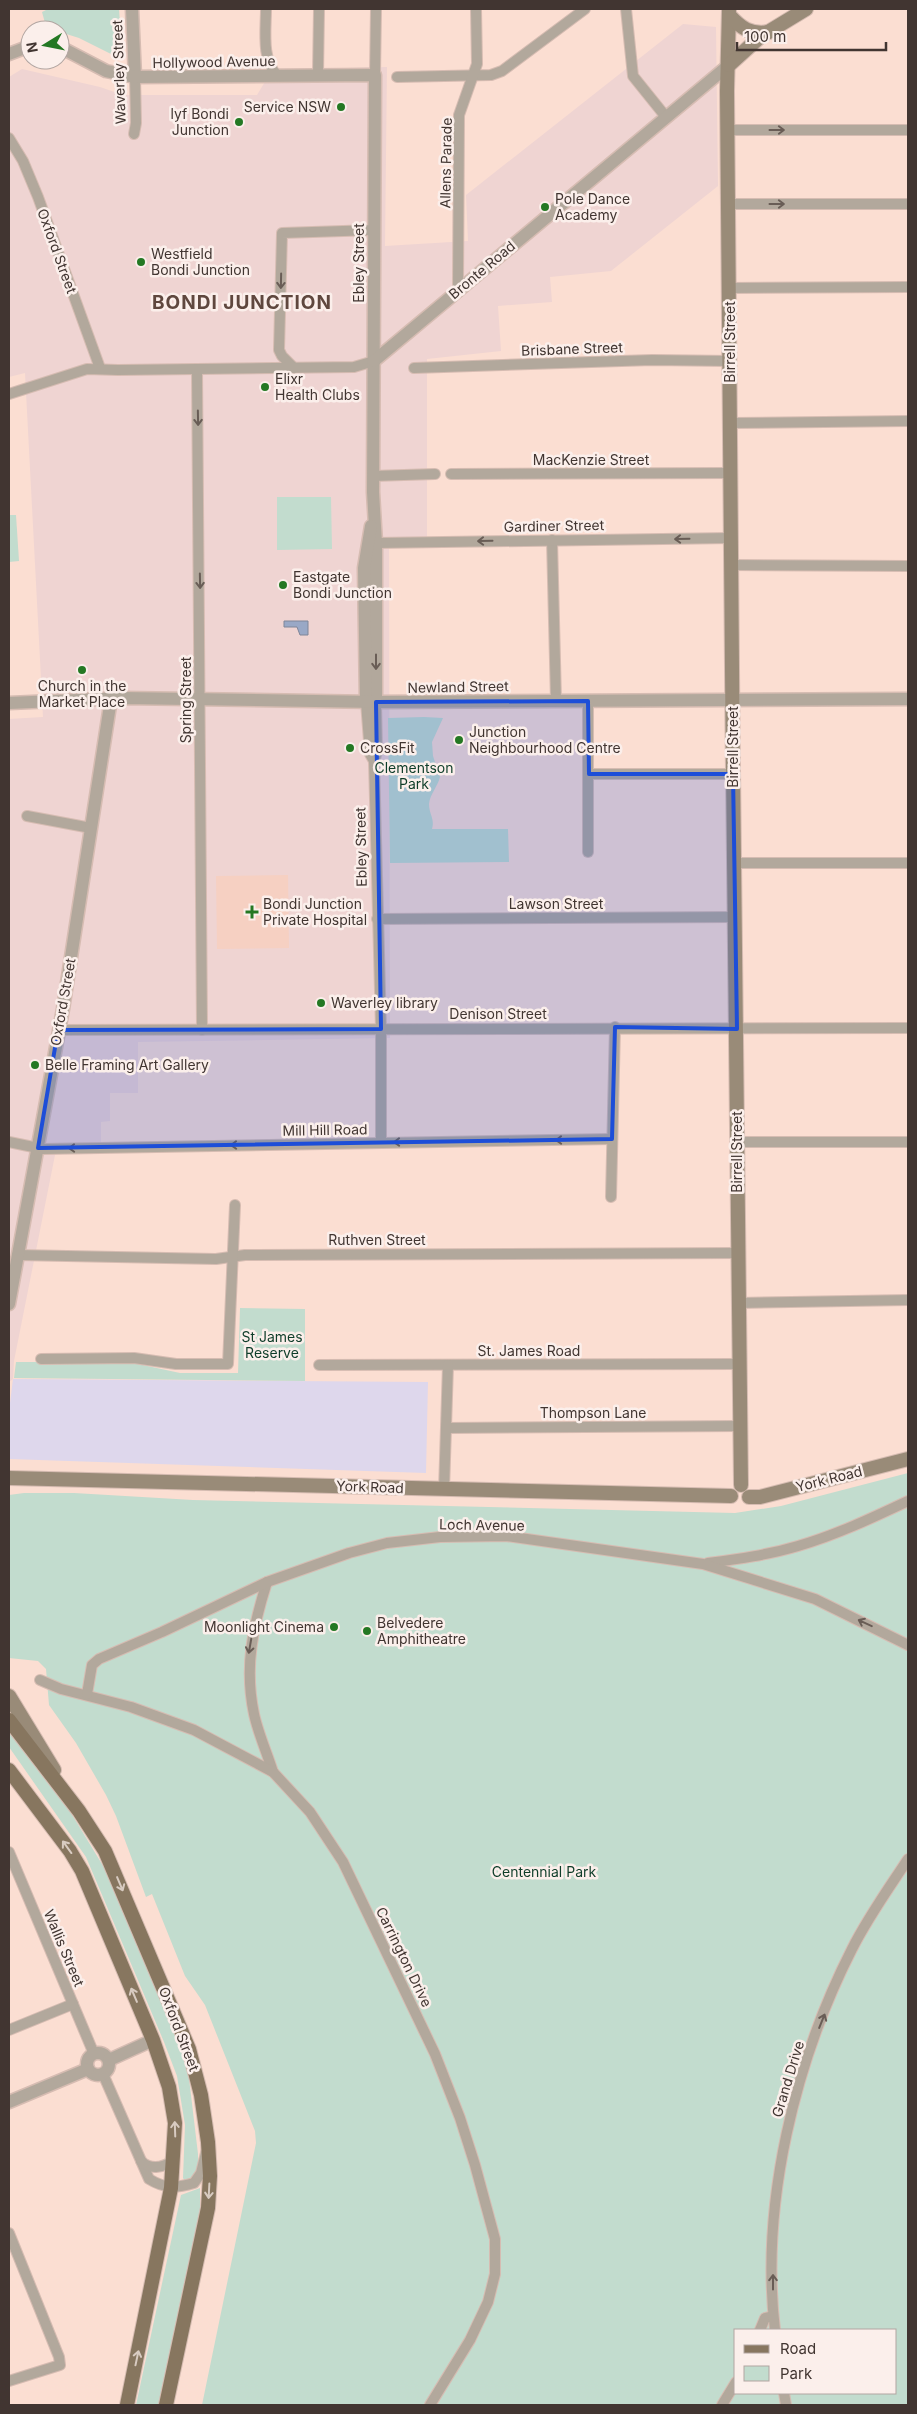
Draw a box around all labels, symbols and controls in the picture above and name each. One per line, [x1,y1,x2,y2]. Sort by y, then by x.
street label: Waverley Street [108,19,129,125]
north arrow [20,20,70,70]
scale bar [737,20,886,52]
text: 100 m [744,27,786,46]
text: N [22,41,41,54]
street label: Hollywood Avenue [152,52,276,71]
place label: Service NSW [244,98,331,115]
marker: Service NSW [335,101,347,113]
place label: lyf Bondi Junction [171,105,229,138]
marker: lyf Bondi Junction [233,116,245,128]
street label: Allens Parade [436,117,455,209]
one-way arrow [768,125,785,135]
place label: Pole Dance Academy [555,190,630,223]
one-way arrow [769,199,785,209]
marker: Pole Dance Academy [539,201,551,213]
street label: Oxford Street [34,206,81,296]
street label: Ebley Street [350,223,367,303]
street label: Bronte Road [445,237,518,302]
place label: Westfield Bondi Junction [151,245,250,278]
marker: Westfield Bondi Junction [135,256,147,268]
one-way arrow [276,273,286,289]
district label: BONDI JUNCTION [152,291,332,314]
street label: Birrell Street [721,301,738,383]
street label: Brisbane Street [521,338,624,359]
place label: Elixr Health Clubs [275,370,360,403]
marker: Elixr Health Clubs [259,381,271,393]
one-way arrow [193,410,203,426]
street label: MacKenzie Street [533,451,650,468]
street label: Gardiner Street [504,516,605,535]
one-way arrow [675,534,691,544]
one-way arrow [477,536,494,546]
place label: Eastgate Bondi Junction [293,568,392,601]
one-way arrow [195,572,205,589]
marker: Eastgate Bondi Junction [277,579,289,591]
one-way arrow [371,654,381,670]
street label: Spring Street [177,656,194,743]
marker: Church in the Market Place [76,664,88,676]
place label: Church in the Market Place [38,677,126,710]
street label: Newland Street [407,677,509,696]
street label: Birrell Street [724,706,741,788]
place label: Junction Neighbourhood Centre [469,723,621,756]
marker: Junction Neighbourhood Centre [453,734,465,746]
place label: CrossFit [360,739,415,756]
marker: CrossFit [344,742,356,754]
park label: Clementson Park [375,759,453,792]
street label: Ebley Street [351,807,370,887]
place label: Bondi Junction Private Hospital [263,895,367,928]
street label: Lawson Street [509,895,604,912]
marker: Bondi Junction Private Hospital [245,905,259,919]
street label: Oxford Street [46,956,79,1047]
place label: Waverley library [331,994,438,1011]
marker: Waverley library [315,997,327,1009]
street label: Denison Street [449,1005,547,1022]
place label: Belle Framing Art Gallery [45,1056,209,1073]
marker: Belle Framing Art Gallery [29,1059,41,1071]
street label: Birrell Street [728,1111,745,1193]
street label: Mill Hill Road [282,1120,368,1139]
one-way arrow [556,1135,572,1145]
one-way arrow [393,1138,409,1147]
one-way arrow [231,1140,247,1150]
one-way arrow [68,1143,84,1153]
street label: Ruthven Street [328,1231,426,1248]
park label: St James Reserve [241,1328,303,1361]
street label: St. James Road [478,1342,580,1359]
street label: Thompson Lane [540,1404,646,1421]
street label: York Road [794,1462,864,1495]
street label: York Road [336,1477,404,1496]
street label: Loch Avenue [439,1515,525,1534]
place label: Belvedere Amphitheatre [377,1614,466,1647]
one-way arrow [858,1617,873,1627]
place label: Moonlight Cinema [204,1618,324,1635]
marker: Moonlight Cinema [328,1621,340,1633]
marker: Belvedere Amphitheatre [361,1625,373,1637]
one-way arrow [244,1637,254,1653]
one-way arrow [62,1841,73,1854]
park label: Centennial Park [492,1863,596,1880]
one-way arrow [116,1876,126,1891]
street label: Carrington Drive [373,1904,436,2010]
street label: Wallis Street [41,1907,88,1989]
street label: Oxford Street [156,1984,203,2074]
one-way arrow [129,1988,139,2003]
one-way arrow [818,2013,827,2028]
street label: Grand Drive [768,2039,807,2119]
one-way arrow [170,2121,180,2137]
one-way arrow [204,2182,213,2198]
one-way arrow [768,2274,778,2290]
legend [734,2329,897,2394]
text: Road [780,2339,816,2358]
one-way arrow [133,2350,142,2366]
text: Park [780,2364,813,2383]

